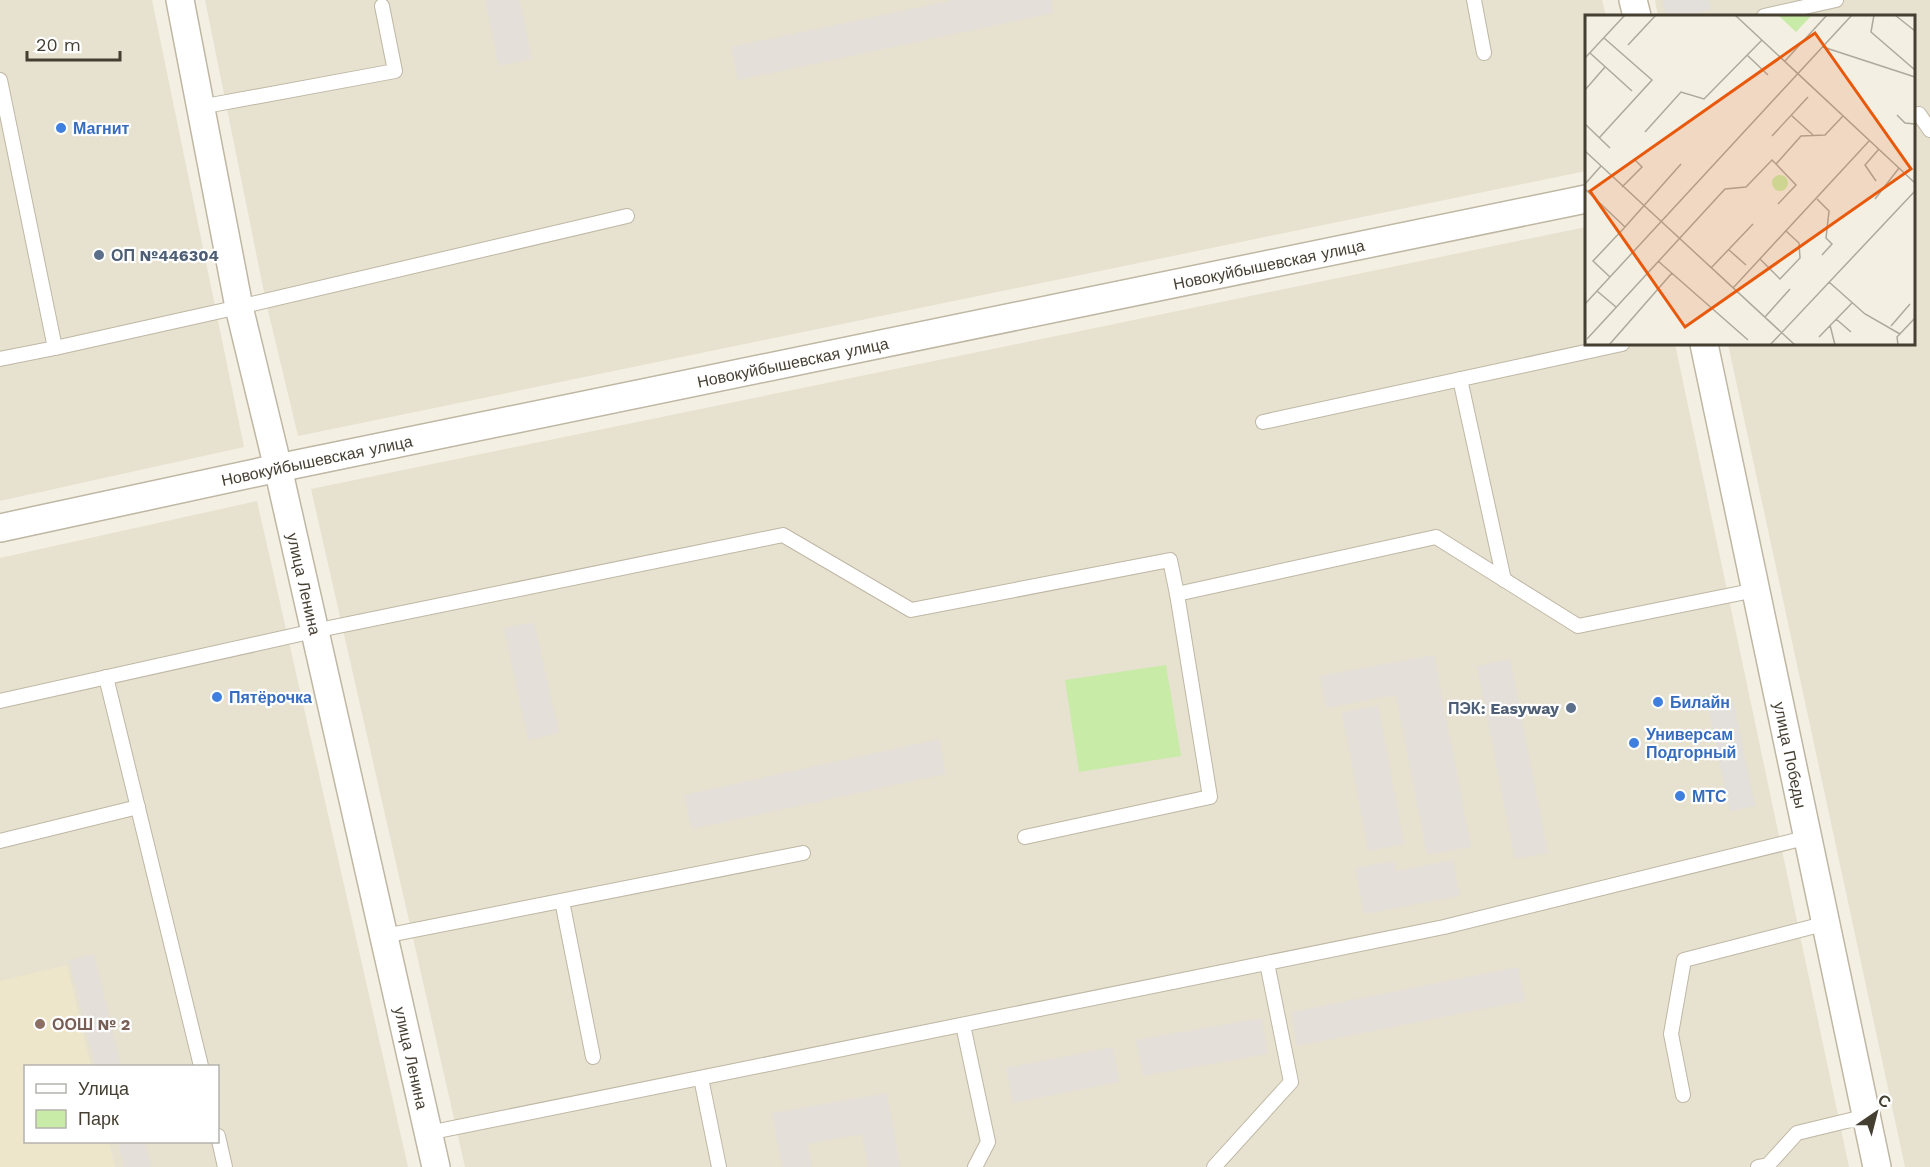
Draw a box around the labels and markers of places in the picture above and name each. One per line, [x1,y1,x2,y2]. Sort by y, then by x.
place label: Магнит [73,119,130,138]
marker: Магнит [54,121,68,135]
place label: ОП №446304 [111,246,219,265]
marker: ОП №446304 [92,248,106,262]
place label: Пятёрочка [229,688,312,707]
marker: Пятёрочка [210,690,224,704]
place label: Билайн [1670,693,1730,712]
marker: Билайн [1651,695,1665,709]
place label: ПЭК: Easyway [1448,699,1560,718]
marker: ПЭК: Easyway [1564,701,1578,715]
place label: Универсам Подгорный [1646,725,1736,762]
marker: Универсам Подгорный [1627,736,1641,750]
place label: МТС [1692,787,1727,806]
marker: МТС [1673,789,1687,803]
place label: ООШ № 2 [52,1015,130,1034]
marker: ООШ № 2 [33,1017,47,1031]

